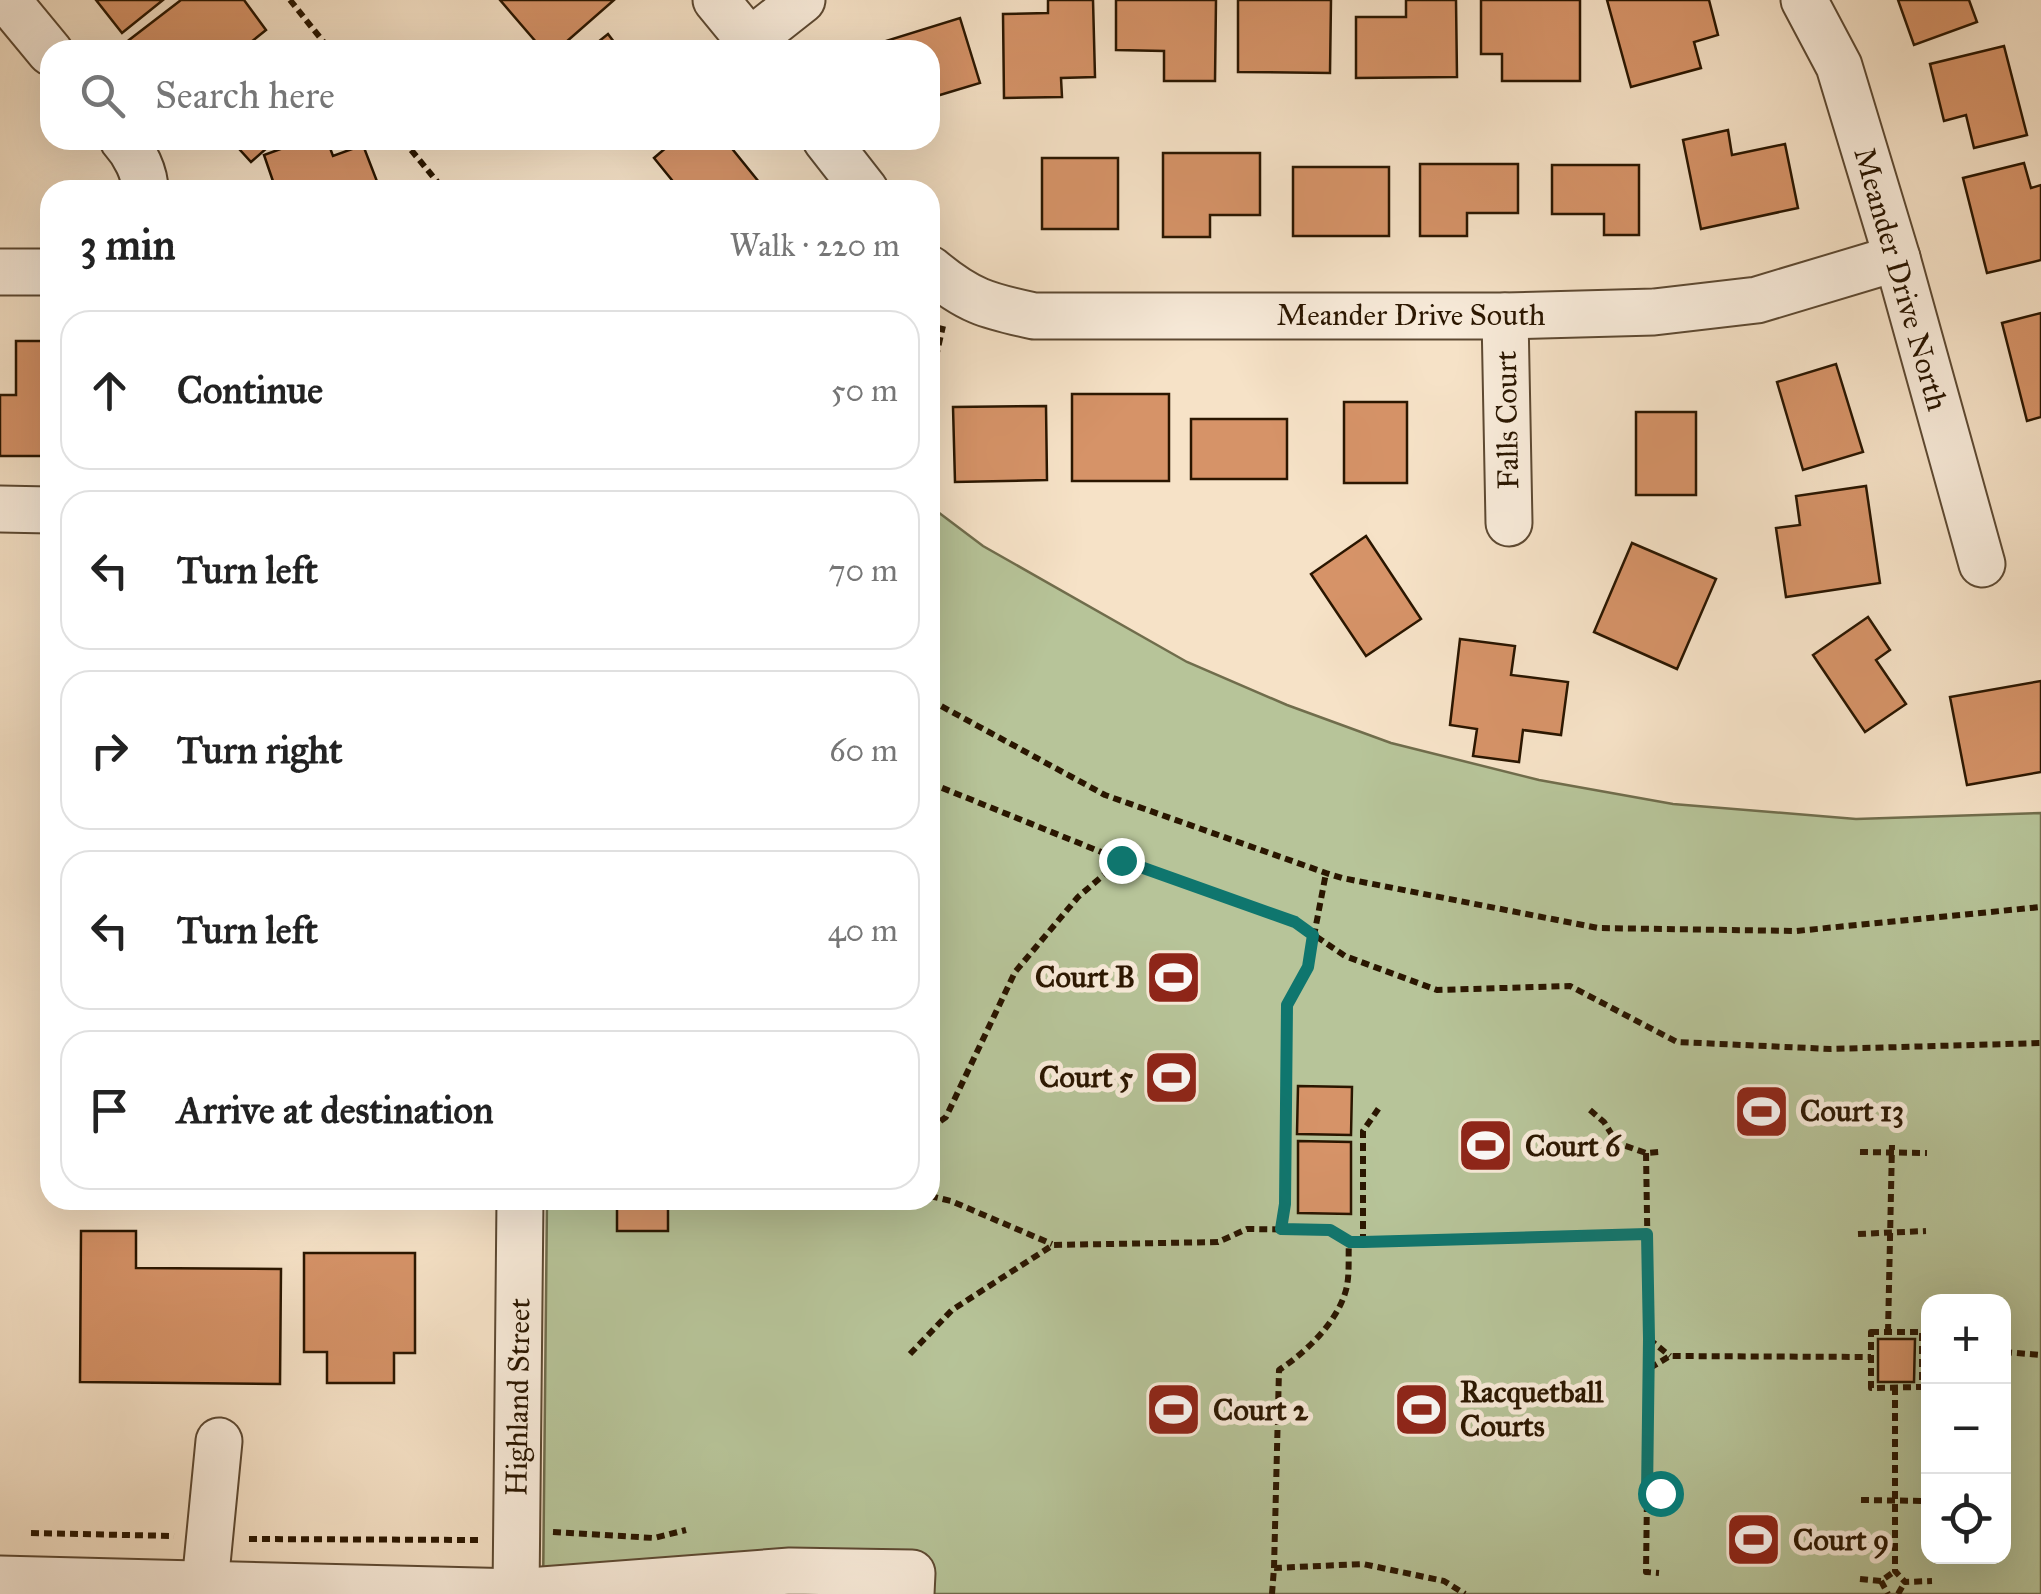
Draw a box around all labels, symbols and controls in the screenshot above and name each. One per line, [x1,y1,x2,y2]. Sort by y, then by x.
search box [40,40,940,150]
icon: search [75,68,130,123]
text: Search here [155,72,335,118]
street label: Meander Drive North [1846,143,1956,415]
text: 3 min [80,219,175,271]
text: Walk · 220 m [730,226,900,265]
street label: Meander Drive South [1277,297,1546,333]
street label: Falls Court [1488,350,1526,490]
icon: ahead [82,363,137,418]
text: Continue [177,367,323,413]
text: 50 m [831,371,898,410]
icon: left [82,543,137,598]
text: Turn left [177,547,318,593]
text: 70 m [829,551,898,590]
icon: right [82,723,137,778]
text: Turn right [177,727,343,773]
text: 60 m [829,731,898,770]
route end [1099,838,1145,884]
icon: left [82,903,137,958]
text: Turn left [177,907,318,953]
text: 40 m [828,911,898,950]
sports icon: Court B [1144,947,1204,1007]
place label: Court B [1035,959,1135,995]
sports icon: Court 5 [1142,1047,1202,1107]
place label: Court 5 [1039,1059,1133,1095]
sports icon: Court 13 [1731,1081,1791,1141]
icon: arrive [82,1083,137,1138]
text: Arrive at destination [177,1087,494,1133]
place label: Court 13 [1800,1093,1904,1129]
sports icon: Court 6 [1456,1116,1516,1176]
place label: Court 6 [1525,1128,1622,1164]
map controls [1921,1294,2011,1564]
button: + [1921,1294,2011,1384]
street label: Highland Street [498,1297,538,1496]
place label: Racquetball Courts [1460,1374,1604,1444]
sports icon: Racquetball Courts [1391,1379,1451,1439]
sports icon: Court 2 [1144,1380,1204,1440]
button: − [1921,1384,2011,1474]
place label: Court 2 [1213,1392,1309,1428]
route start [1638,1471,1684,1517]
button: locate [1921,1474,2011,1564]
sports icon: Court 9 [1724,1510,1784,1570]
place label: Court 9 [1793,1522,1889,1559]

